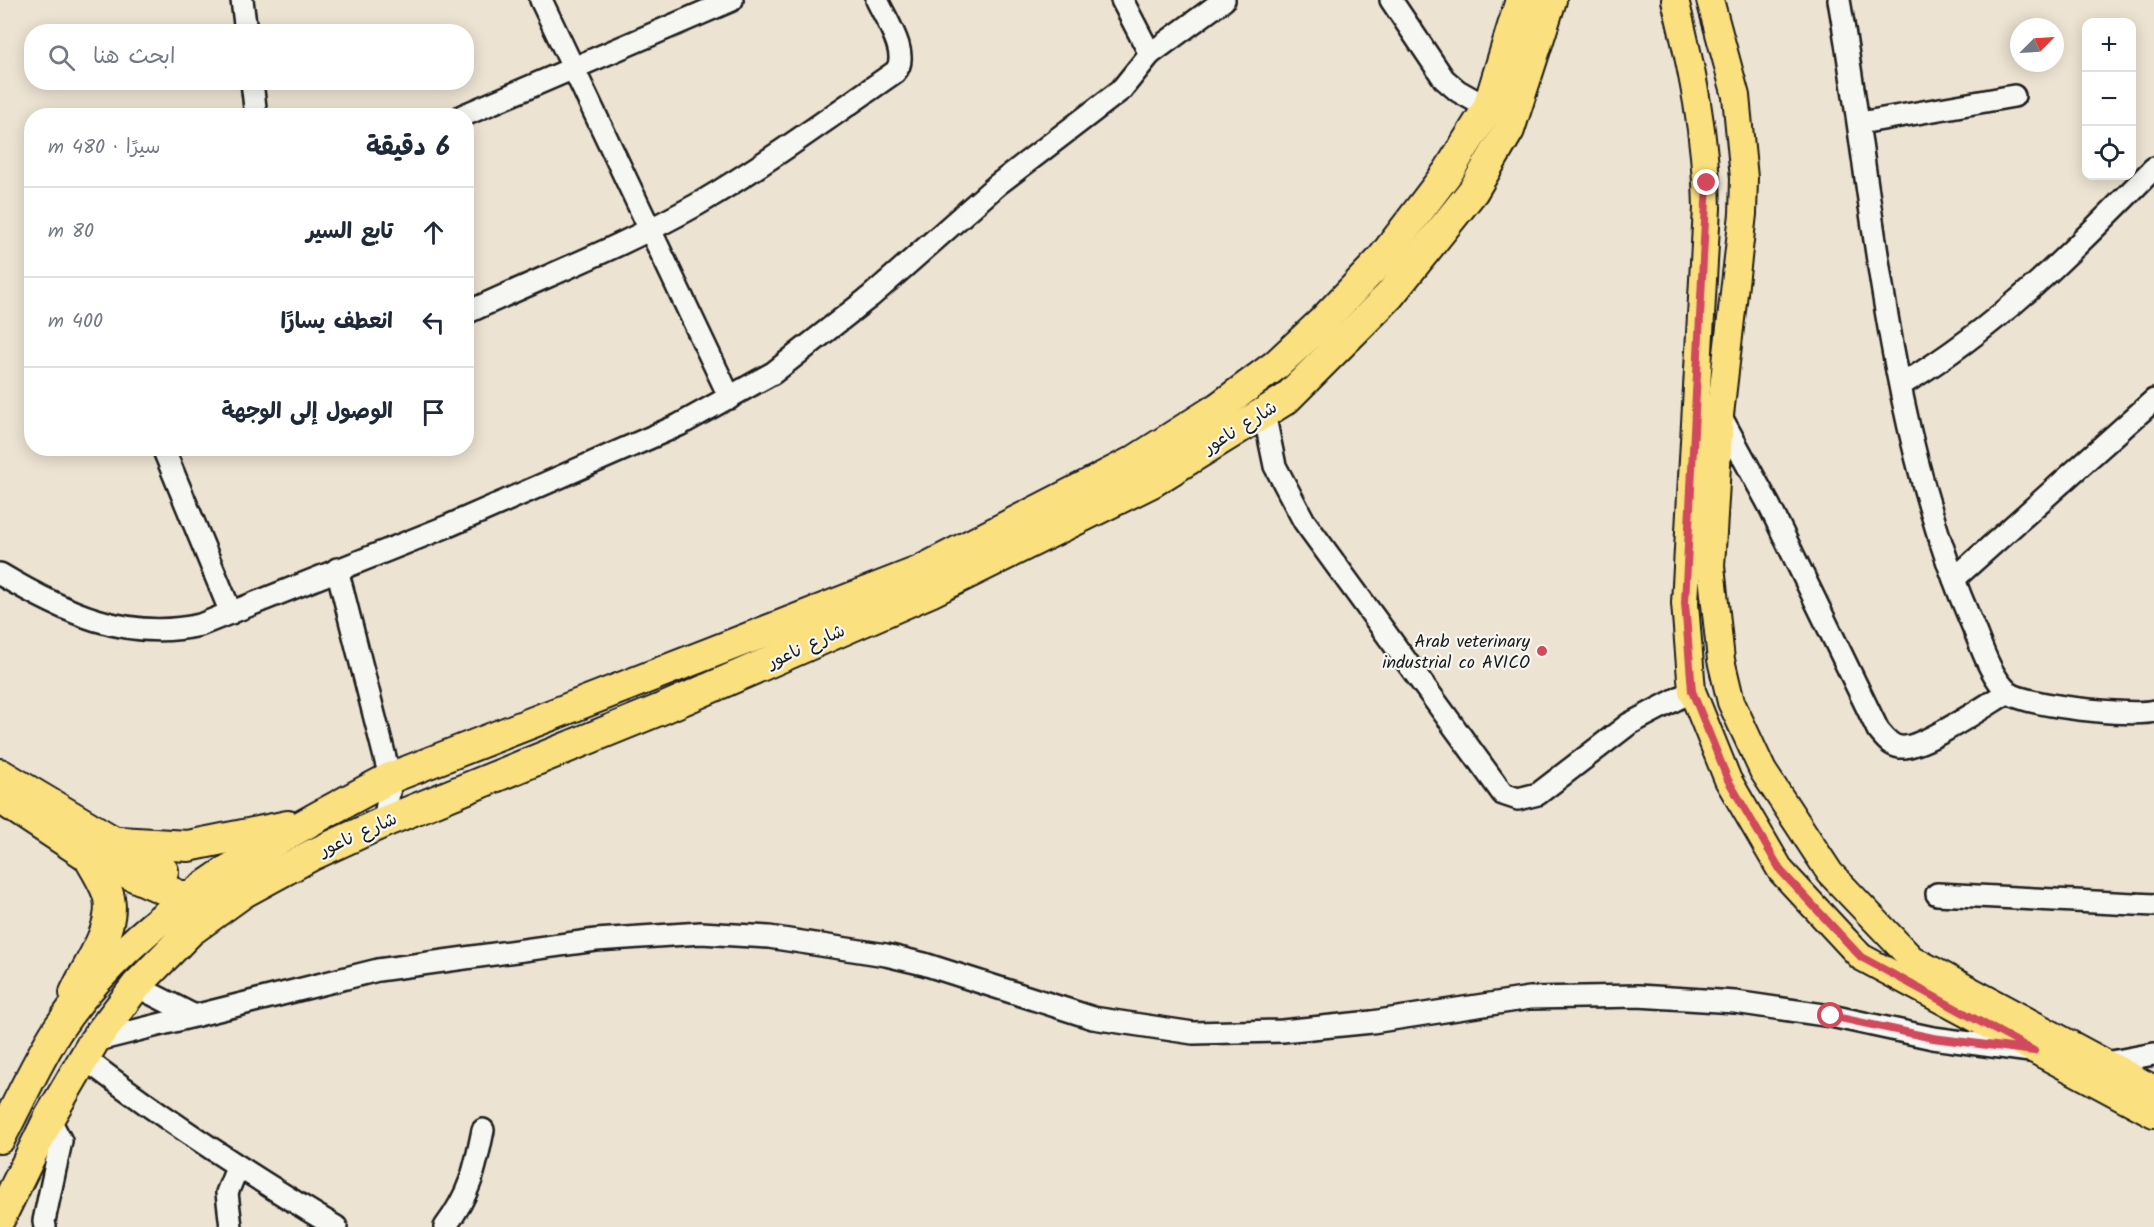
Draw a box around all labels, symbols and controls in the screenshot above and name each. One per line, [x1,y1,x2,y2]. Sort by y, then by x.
north arrow [2010,18,2064,72]
map controls [2082,18,2136,180]
button: + [2082,18,2136,72]
search box [24,24,474,90]
text: ابحث هنا [93,40,175,75]
icon: search [45,41,78,74]
button: − [2082,72,2136,126]
button: locate [2082,126,2136,180]
text: 6 دقيقة [366,127,450,169]
text: سيرًا · 480 m [48,132,161,164]
route end [1693,169,1719,195]
text: تابع السير [306,215,393,250]
text: 80 m [48,216,94,248]
icon: ahead [417,216,450,249]
text: انعطف يسارًا [281,305,393,340]
text: 400 m [48,306,103,338]
icon: left [417,306,450,339]
street label: شارع ناعور [1196,394,1284,464]
text: الوصول إلى الوجهة [221,395,393,430]
icon: arrive [417,396,450,429]
street label: شارع ناعور [761,617,850,678]
place label: Arab veterinary industrial co AVICO [1382,628,1531,678]
marker: Arab veterinary industrial co AVICO [1535,644,1549,658]
street label: شارع ناعور [313,805,402,866]
route start [1817,1002,1843,1028]

